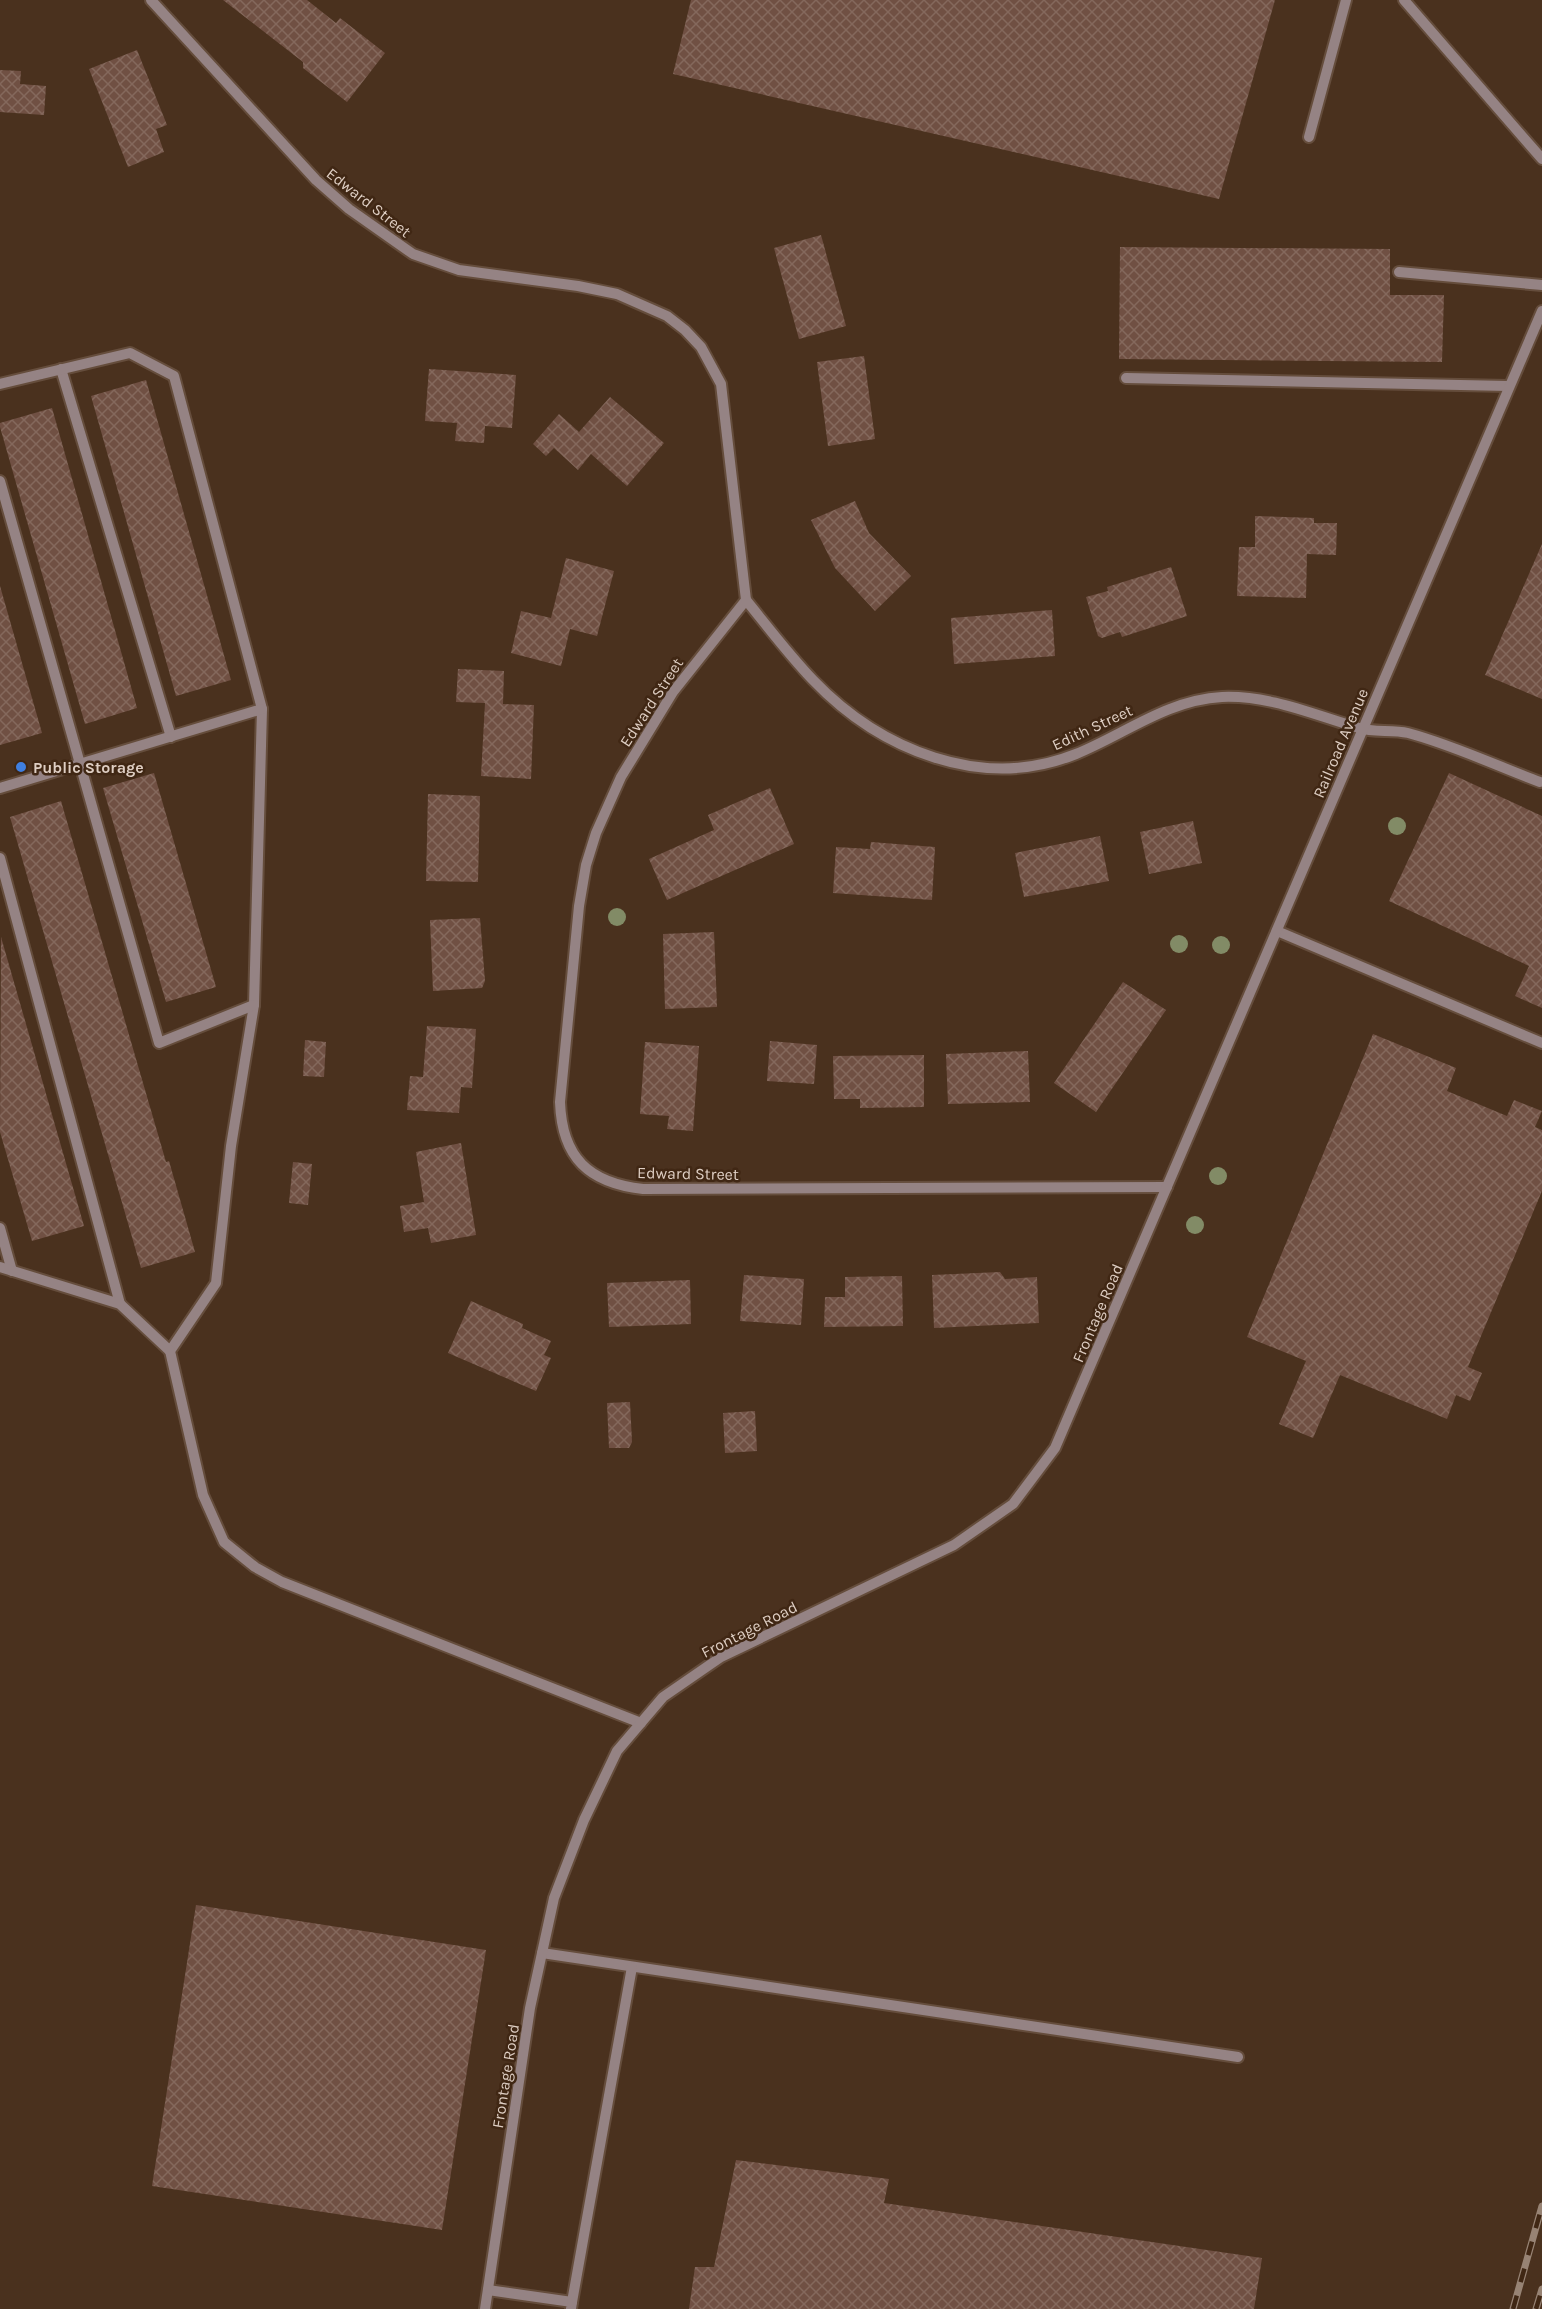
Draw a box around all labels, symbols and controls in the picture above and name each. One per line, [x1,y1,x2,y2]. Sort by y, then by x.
street label: Edward Street [323,164,415,241]
street label: Edward Street [616,654,687,750]
street label: Railroad Avenue [1309,686,1372,801]
street label: Edith Street [1049,701,1135,754]
place label: Public Storage [33,758,144,777]
marker: Public Storage [14,760,28,774]
street label: Edward Street [637,1163,739,1184]
street label: Frontage Road [1068,1261,1127,1365]
street label: Frontage Road [698,1597,800,1662]
street label: Frontage Road [488,2023,523,2130]

